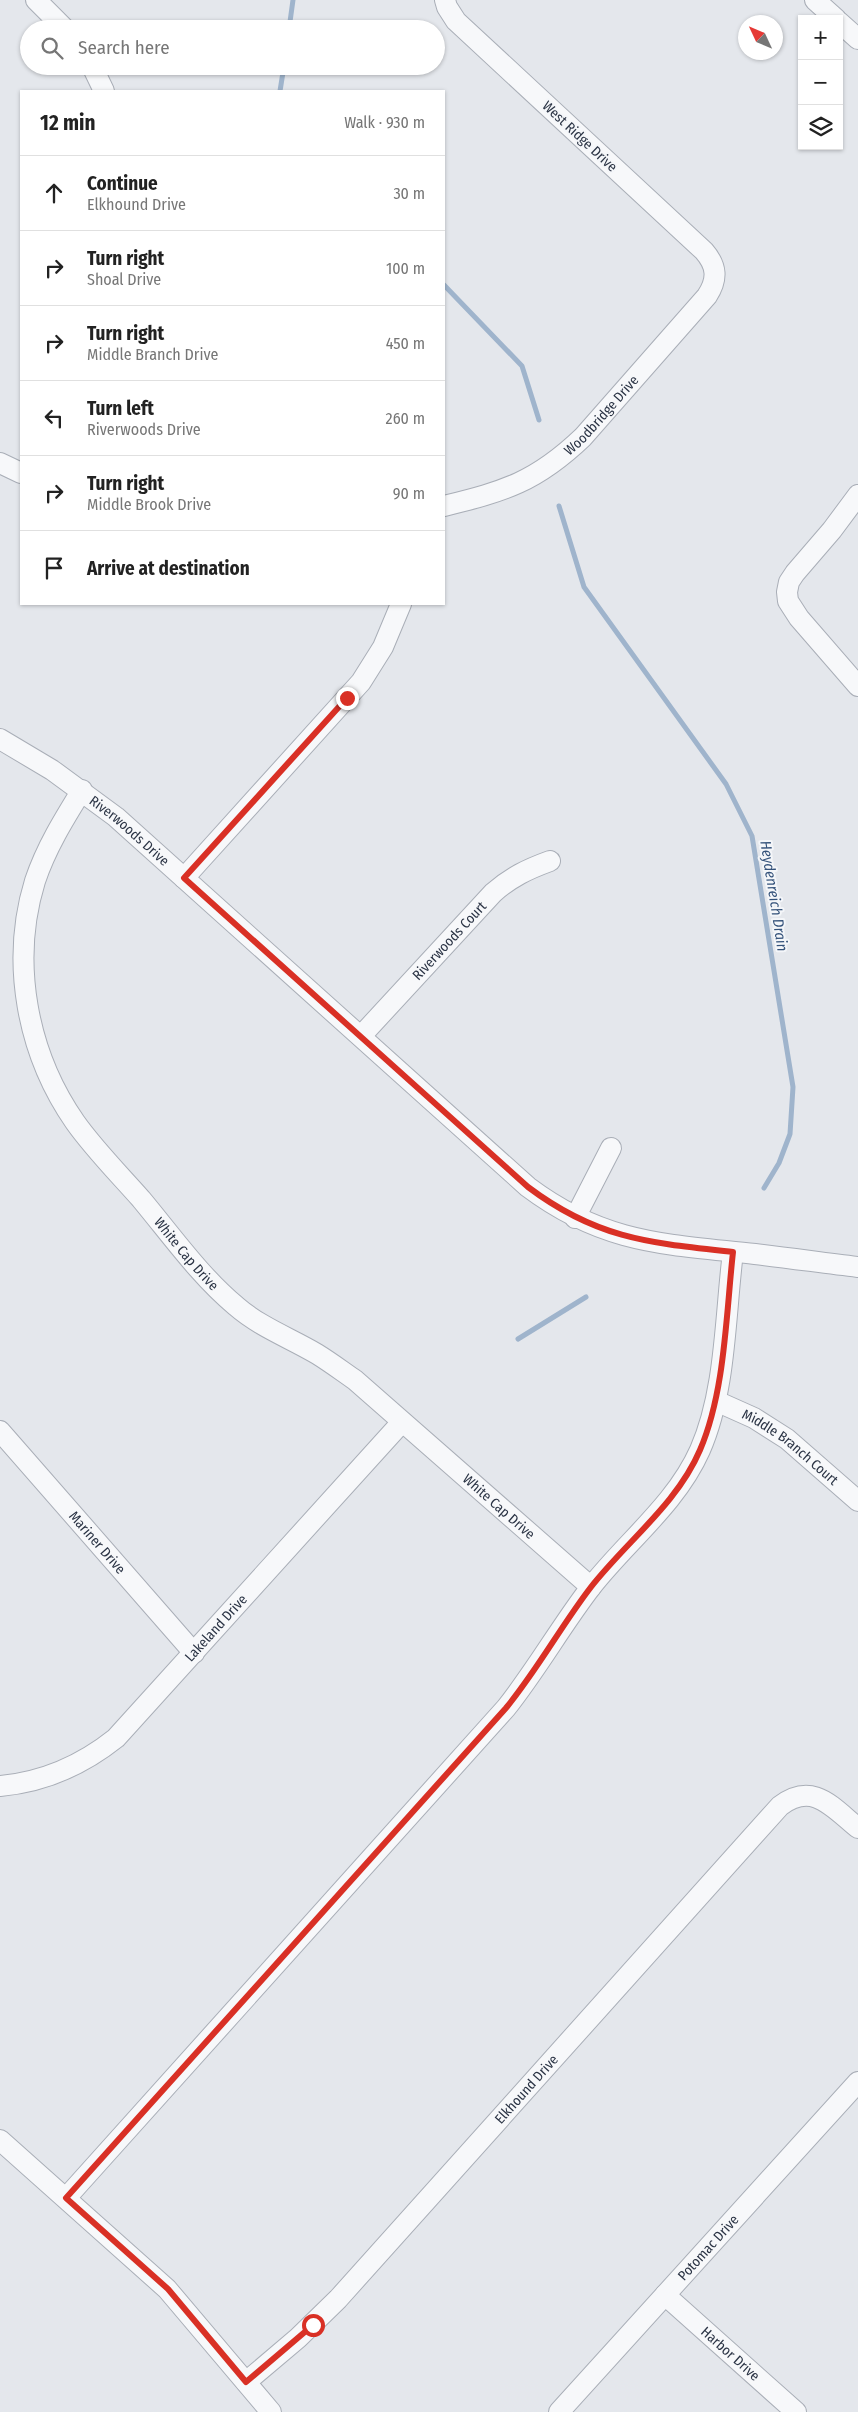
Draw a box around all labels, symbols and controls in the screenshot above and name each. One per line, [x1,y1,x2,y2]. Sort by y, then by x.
north arrow [738,15,783,60]
map controls [798,15,843,150]
button: + [798,15,843,60]
search box [20,20,445,75]
icon: search [38,34,66,62]
text: Search here [78,36,170,59]
button: − [798,60,843,105]
street label: West Ridge Drive [539,97,621,175]
button: layers [798,105,843,150]
text: 12 min [40,110,95,136]
text: Walk · 930 m [344,113,425,132]
text: Continue [87,172,158,195]
icon: ahead [40,179,68,207]
text: 30 m [393,184,425,203]
text: Elkhound Drive [87,195,186,214]
text: Turn right [87,247,164,270]
icon: right [40,254,68,282]
text: 100 m [386,259,425,278]
text: Shoal Drive [87,270,161,289]
text: Turn right [87,322,164,345]
icon: right [40,329,68,357]
text: 450 m [386,334,425,353]
text: Middle Branch Drive [87,345,218,364]
street label: Woodbridge Drive [561,372,642,459]
text: Turn left [87,397,154,420]
icon: left [40,404,68,432]
text: 260 m [386,409,425,428]
text: Riverwoods Drive [87,420,201,439]
text: Turn right [87,472,164,495]
icon: right [40,479,68,507]
text: 90 m [393,484,425,503]
text: Middle Brook Drive [87,495,211,514]
icon: arrive [40,554,68,582]
text: Arrive at destination [87,557,250,580]
route end [336,687,359,710]
street label: Riverwoods Drive [86,792,173,870]
water label: Heydenreich Drain [756,839,792,953]
street label: Riverwoods Court [409,898,490,984]
street label: White Cap Drive [150,1214,222,1294]
street label: Middle Branch Court [739,1406,842,1489]
street label: White Cap Drive [459,1471,538,1543]
street label: Mariner Drive [65,1508,129,1578]
street label: Lakeland Drive [181,1591,251,1665]
street label: Elkhound Drive [491,2051,562,2127]
street label: Potomac Drive [674,2211,743,2284]
route start [302,2314,325,2337]
street label: Harbor Drive [697,2323,763,2385]

